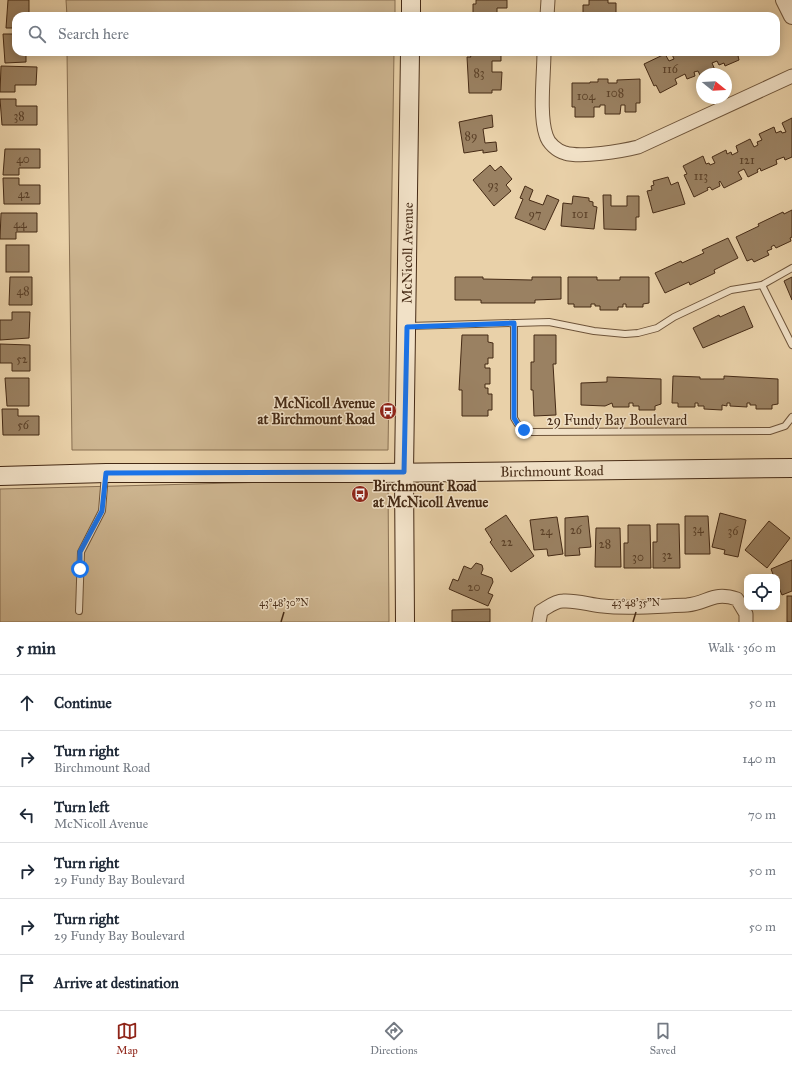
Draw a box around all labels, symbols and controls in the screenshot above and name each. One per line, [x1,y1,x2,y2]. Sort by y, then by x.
search box [12,12,780,56]
icon: search [26,23,48,45]
text: Search here [58,25,129,43]
house number: 116 [662,62,679,76]
house number: 83 [473,66,485,80]
north arrow [696,68,732,104]
house number: 108 [606,86,624,100]
house number: 104 [577,89,595,103]
house number: 38 [13,109,25,123]
house number: 89 [465,129,477,143]
house number: 40 [16,152,30,166]
house number: 121 [739,153,755,167]
house number: 113 [694,169,708,183]
house number: 93 [487,178,499,192]
house number: 42 [18,187,30,201]
street label: McNicoll Avenue [398,202,416,304]
house number: 97 [529,207,541,221]
house number: 101 [572,207,588,221]
house number: 44 [13,217,27,231]
house number: 48 [16,284,30,298]
house number: 52 [16,352,28,366]
place label: McNicoll Avenue at Birchmount Road [258,395,376,428]
bus stop icon: McNicoll Avenue at Birchmount Road [378,401,398,421]
street label: 29 Fundy Bay Boulevard [547,412,687,429]
house number: 56 [17,418,30,432]
route end [515,421,533,439]
street label: Birchmount Road [500,462,604,480]
place label: Birchmount Road at McNicoll Avenue [373,478,488,511]
bus stop icon: Birchmount Road at McNicoll Avenue [350,484,370,504]
house number: 34 [692,522,704,536]
house number: 26 [570,523,583,537]
house number: 24 [540,524,553,538]
house number: 36 [728,524,739,538]
house number: 22 [501,535,513,549]
house number: 28 [599,537,611,551]
house number: 32 [662,548,672,562]
house number: 30 [632,550,644,564]
route start [71,560,89,578]
map controls [744,574,780,610]
button: locate [744,574,780,610]
house number: 20 [468,580,480,594]
text: 43°48'30"N [259,597,309,609]
text: 43°48'35"N [612,597,661,609]
text: 5 min [16,638,56,659]
text: Walk · 360 m [708,640,776,656]
icon: ahead [16,692,38,714]
text: Continue [54,694,112,712]
text: 50 m [749,695,776,711]
text: Turn right [54,742,119,760]
icon: right [16,748,38,770]
text: 140 m [742,751,776,767]
text: Birchmount Road [54,760,150,776]
text: Turn left [54,798,110,816]
icon: left [16,804,38,826]
text: 70 m [748,807,776,823]
text: McNicoll Avenue [54,816,148,832]
text: Turn right [54,854,119,872]
icon: right [16,860,38,882]
text: 50 m [749,863,776,879]
text: 29 Fundy Bay Boulevard [54,872,185,888]
text: Turn right [54,910,119,928]
icon: right [16,916,38,938]
text: 50 m [749,919,776,935]
text: 29 Fundy Bay Boulevard [54,928,185,944]
icon: arrive [16,972,38,994]
text: Arrive at destination [54,974,179,992]
tab: Map [116,1020,138,1057]
tab: Directions [370,1020,418,1057]
tab: Saved [650,1020,676,1057]

